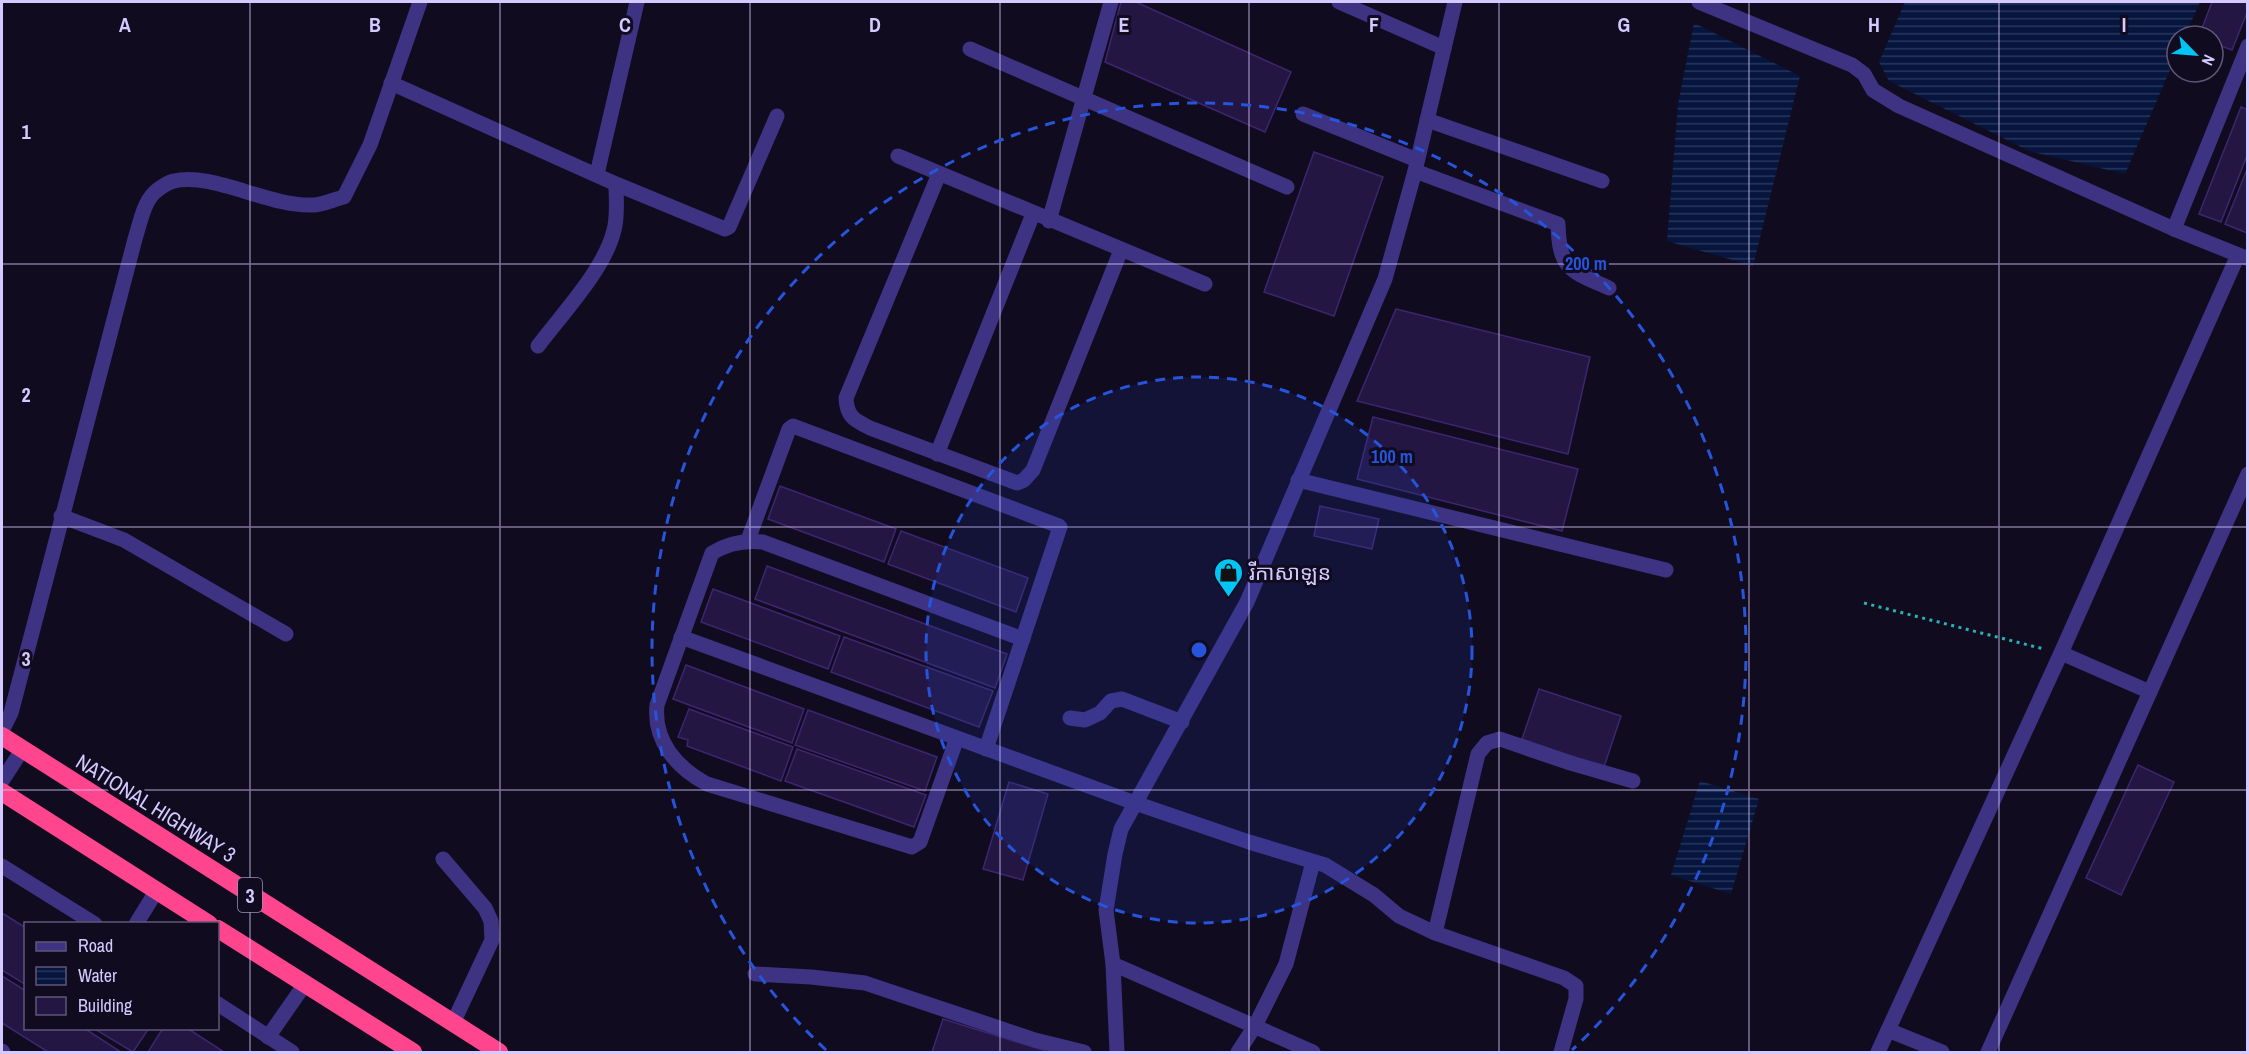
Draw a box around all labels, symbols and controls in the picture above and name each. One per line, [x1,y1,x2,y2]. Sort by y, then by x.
text: A [119,11,131,38]
text: B [369,11,381,38]
text: C [619,11,631,38]
text: D [869,11,881,38]
text: E [1119,11,1130,38]
text: F [1369,11,1379,38]
text: G [1618,11,1630,38]
text: H [1868,11,1880,38]
text: I [2122,11,2126,38]
north arrow [2165,24,2225,84]
text: N [2197,51,2221,69]
text: 1 [21,118,31,145]
text: 200 m [1565,251,1607,276]
text: 2 [21,381,31,408]
text: 100 m [1371,444,1413,469]
shop icon: រីកាសាឡន [1212,556,1244,598]
place label: រីកាសាឡន [1248,558,1331,587]
centre of rings [1189,640,1209,660]
text: 3 [21,645,31,672]
street label: NATIONAL HIGHWAY 3 [71,747,241,869]
road number: 3 [238,878,262,912]
legend [24,922,219,1030]
text: Road [78,933,113,958]
text: Water [78,963,117,988]
text: Building [78,993,133,1018]

